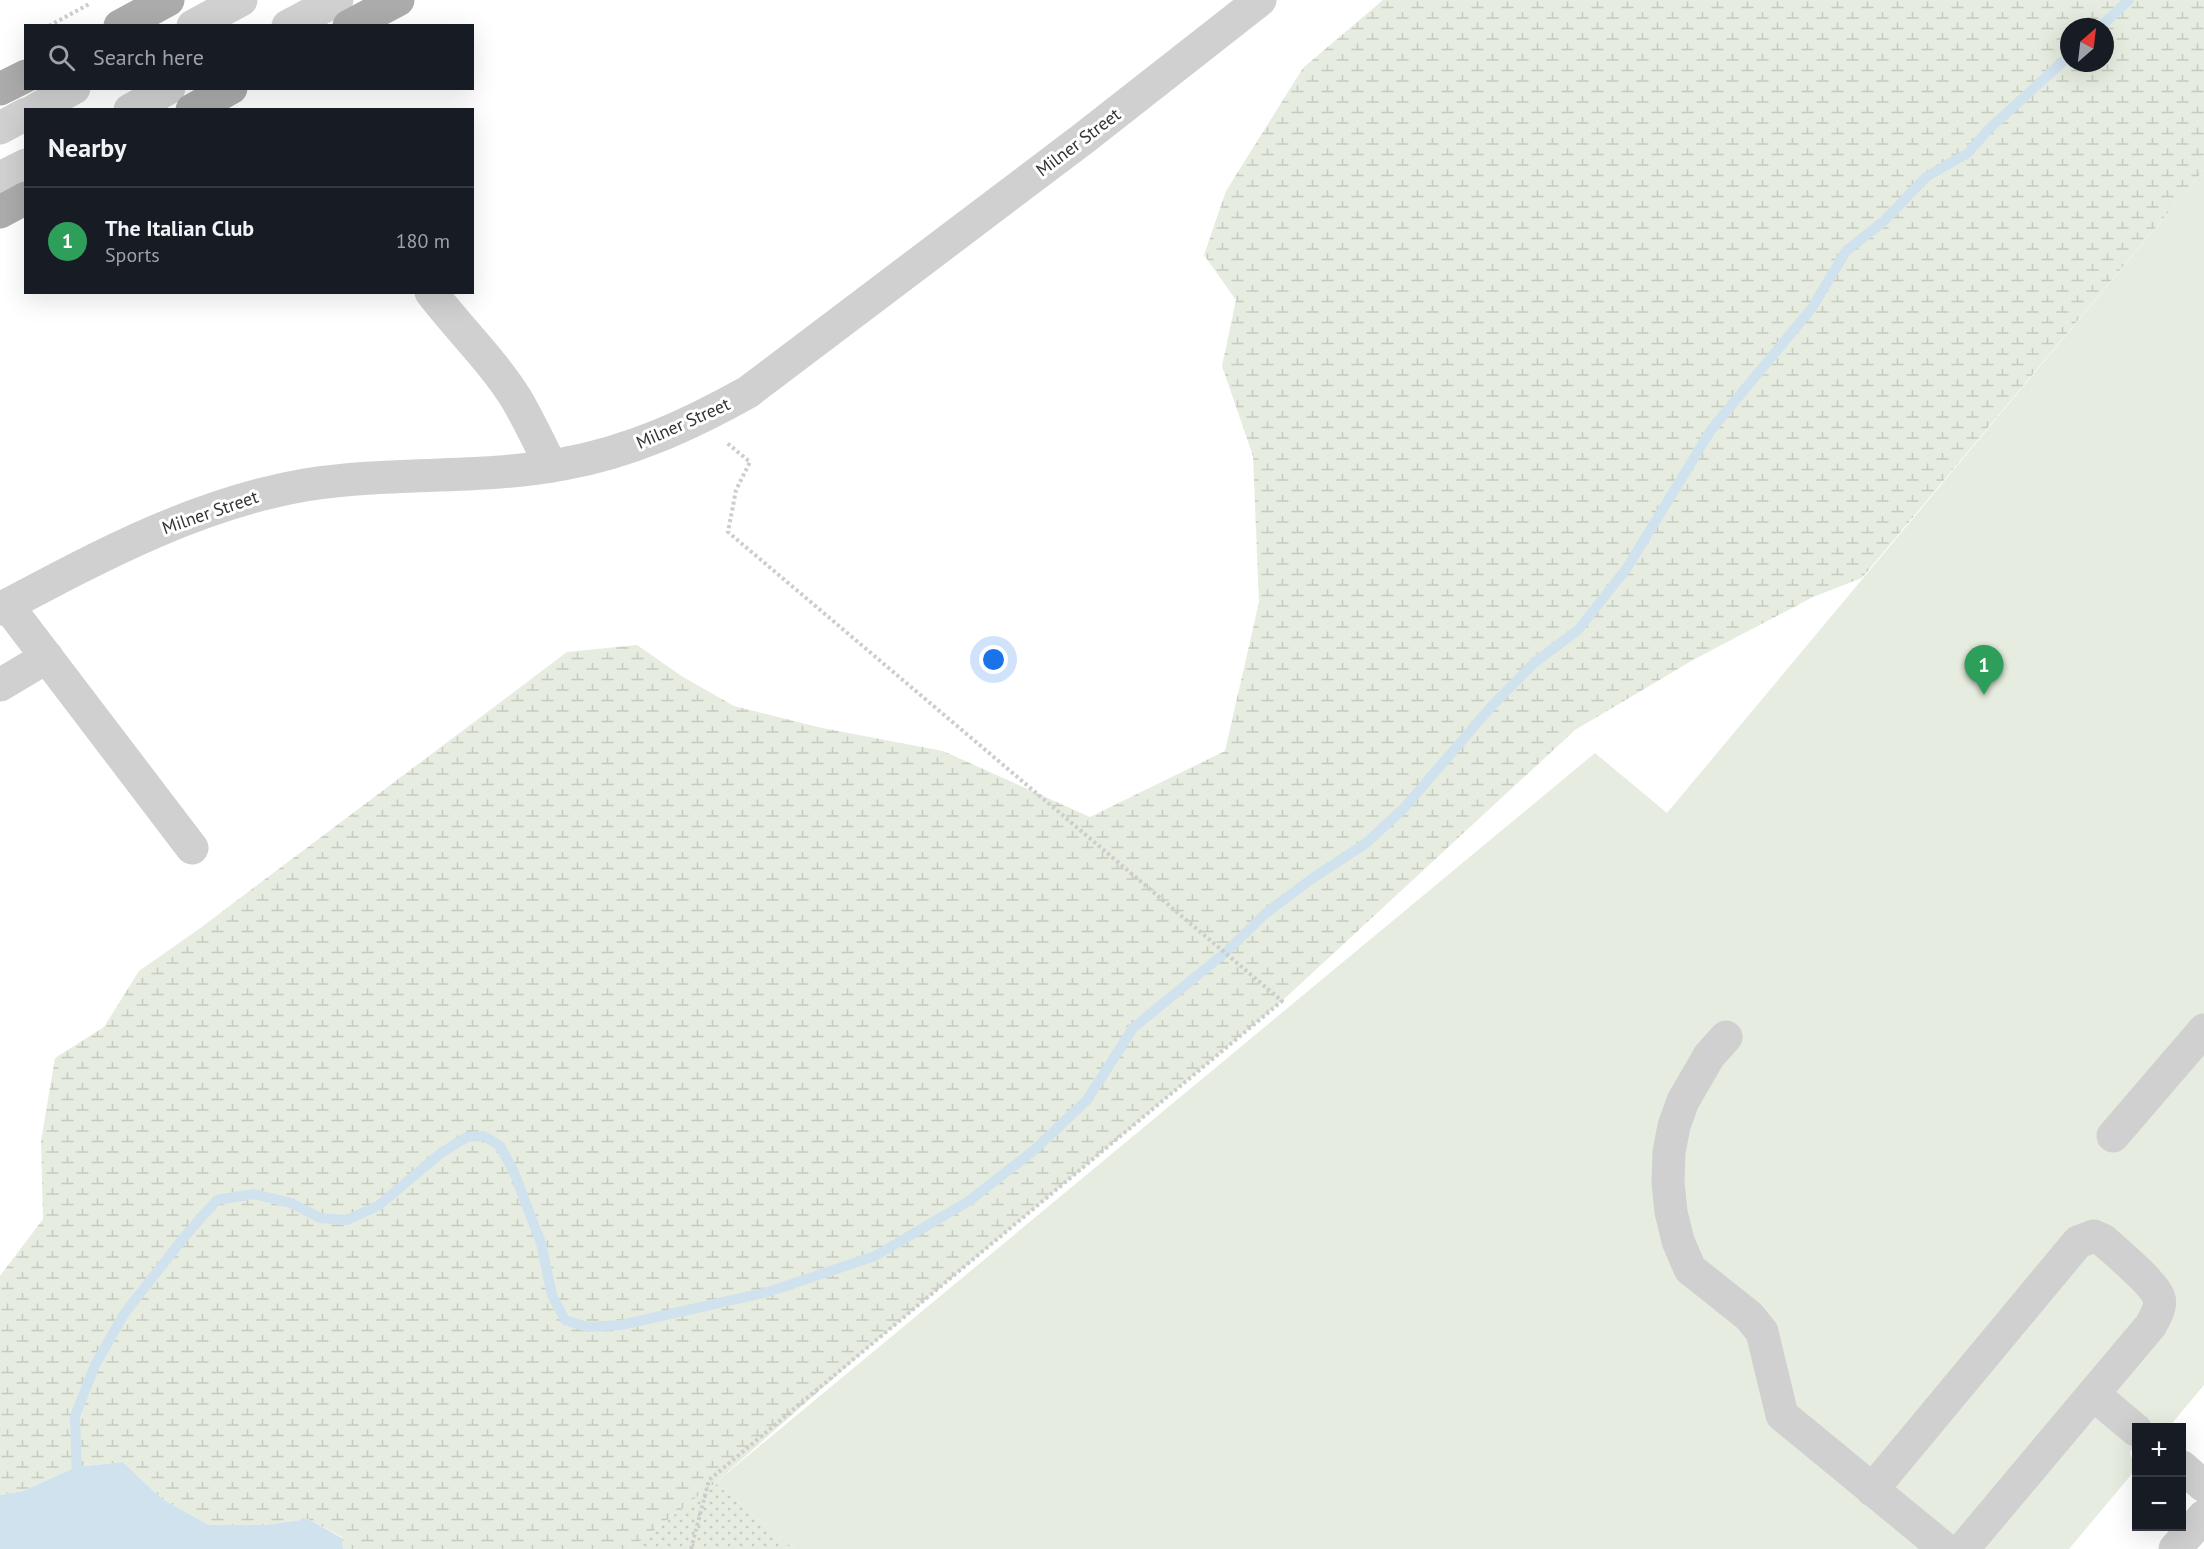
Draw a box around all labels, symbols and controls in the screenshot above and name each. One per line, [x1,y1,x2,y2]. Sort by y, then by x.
north arrow [2060,18,2114,72]
search box [24,24,474,90]
icon: search [45,41,78,74]
text: Search here [93,43,204,71]
street label: Milner Street [1031,103,1125,181]
text: Nearby [48,131,126,164]
text: The Italian Club [105,214,254,242]
text: 1 [62,228,73,254]
text: 180 m [396,228,450,254]
text: Sports [105,242,160,268]
street label: Milner Street [633,392,733,454]
street label: Milner Street [159,485,261,539]
your location [979,645,1008,674]
pin: 1 [1964,646,2004,695]
map controls [2132,1423,2186,1531]
button: + [2132,1423,2186,1477]
button: − [2132,1477,2186,1531]

